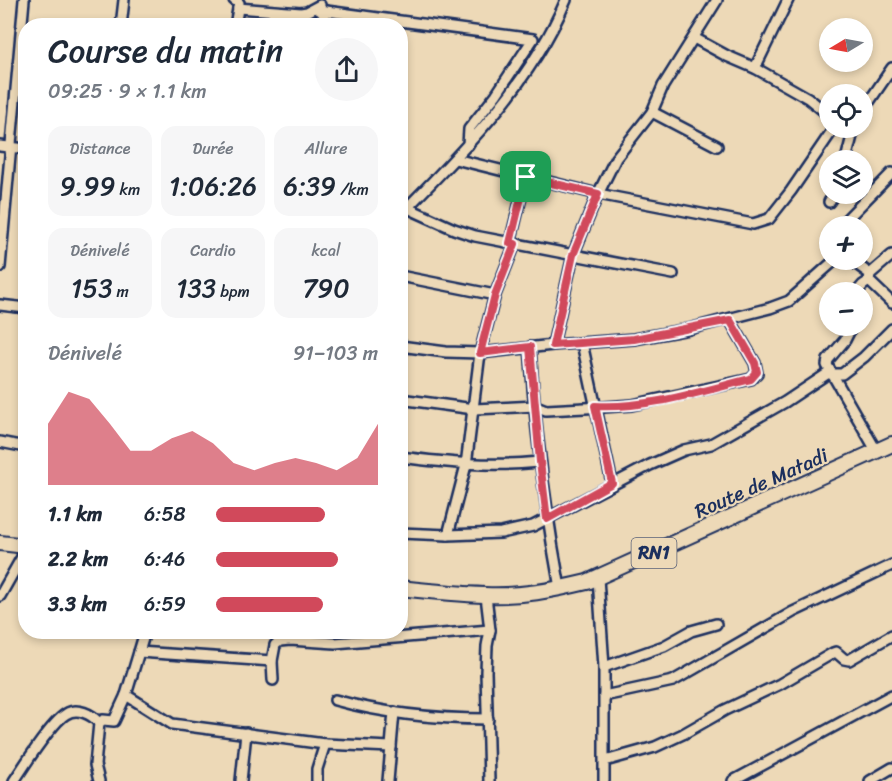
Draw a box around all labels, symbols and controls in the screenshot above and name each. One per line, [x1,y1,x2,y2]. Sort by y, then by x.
north arrow [819,18,873,72]
map controls [819,18,873,336]
text: Course du matin [48,22,283,80]
button: share [315,38,378,101]
text: 09:25 · 9 × 1.1 km [48,74,207,109]
button: locate [819,84,873,138]
text: Distance [70,134,130,163]
text: Durée [192,134,234,163]
text: Allure [305,134,347,163]
button: layers [819,150,873,204]
pin [500,151,551,202]
icon: arrive [509,160,542,193]
text: 9.99 [60,163,115,209]
text: 1:06:26 [169,163,257,209]
text: 6:39 [283,163,336,209]
text: km [115,175,140,204]
text: /km [336,175,369,204]
button: + [819,216,873,270]
text: Dénivelé [70,236,130,265]
text: Cardio [190,236,236,265]
text: kcal [311,236,341,265]
text: 153 [71,265,112,311]
text: 133 [176,265,216,311]
text: 790 [302,265,350,311]
text: m [112,277,129,306]
text: bpm [216,277,250,306]
button: − [819,282,873,336]
text: Dénivelé [48,336,122,371]
text: 91–103 m [293,336,378,371]
street label: Route de Matadi [689,438,835,529]
text: 1.1 km [48,497,102,532]
text: 6:58 [144,497,186,532]
road number: RN1 [632,538,676,568]
text: 2.2 km [48,542,108,577]
text: 6:46 [144,542,185,577]
text: 3.3 km [48,587,107,622]
text: 6:59 [144,587,186,622]

